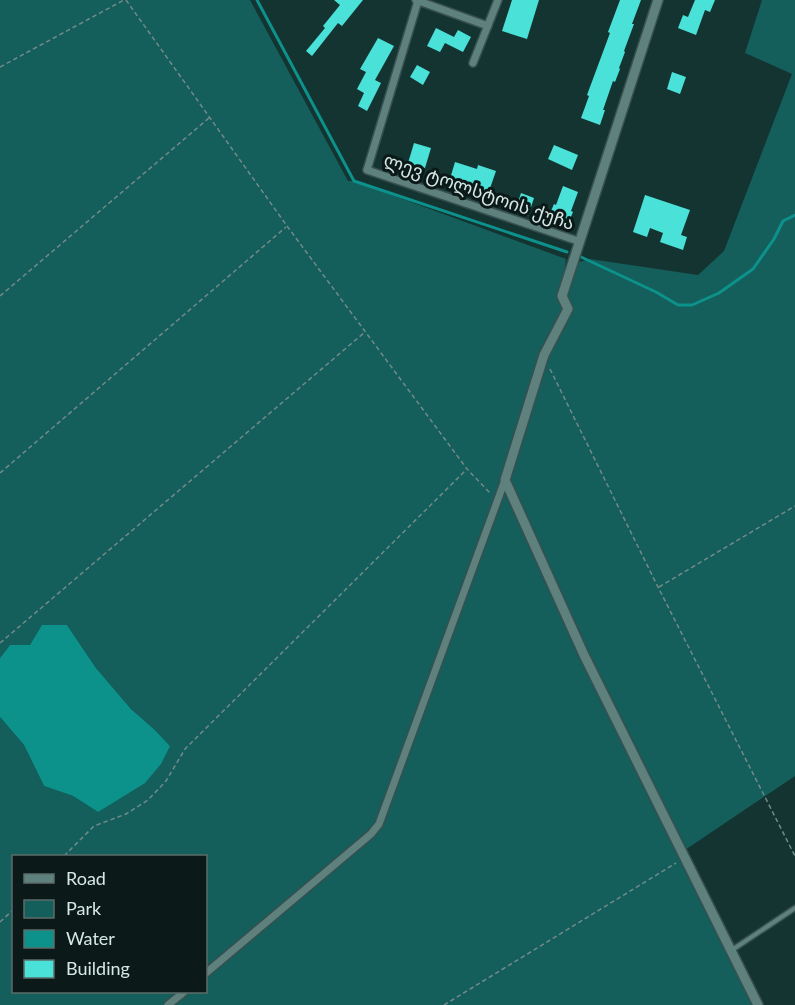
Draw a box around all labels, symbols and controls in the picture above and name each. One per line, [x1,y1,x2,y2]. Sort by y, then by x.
street label: ლევ ტოლსტოის ქუჩა [381,148,577,235]
legend [12,855,207,993]
text: Road [66,867,106,889]
text: Park [66,897,102,919]
text: Water [66,927,115,949]
text: Building [66,957,130,979]

